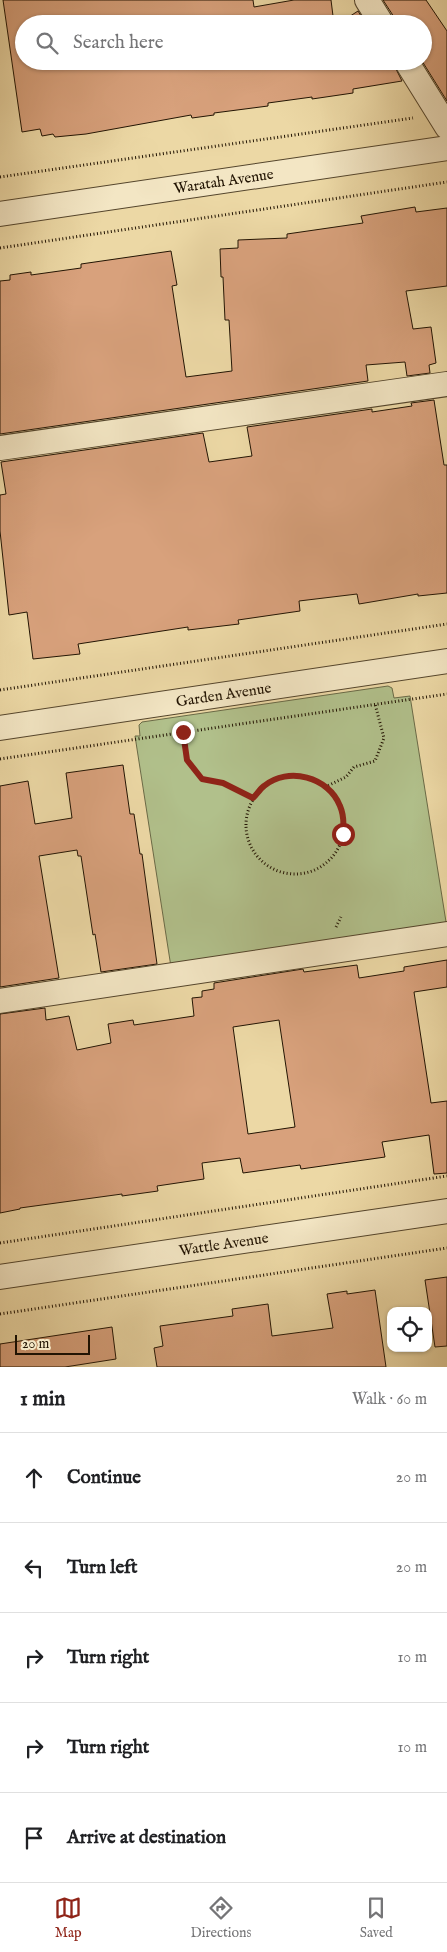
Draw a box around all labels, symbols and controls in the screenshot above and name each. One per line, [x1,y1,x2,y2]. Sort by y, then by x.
search box [15,15,432,70]
icon: search [33,29,61,57]
text: Search here [73,31,164,55]
street label: Waratah Avenue [172,165,275,198]
street label: Garden Avenue [175,678,273,712]
route end [172,721,195,744]
route start [332,823,355,846]
street label: Wattle Avenue [178,1228,270,1260]
map controls [387,1307,432,1352]
button: locate [387,1307,432,1352]
scale bar [15,1332,90,1355]
text: 20 m [22,1335,49,1353]
text: 1 min [20,1386,65,1413]
text: Walk · 60 m [352,1390,427,1410]
icon: ahead [20,1464,48,1492]
text: Continue [67,1466,141,1490]
text: 20 m [396,1468,427,1488]
icon: left [20,1554,48,1582]
text: Turn left [67,1556,138,1580]
text: 20 m [396,1558,427,1578]
icon: right [20,1644,48,1672]
text: Turn right [67,1646,149,1670]
text: 10 m [397,1648,427,1668]
icon: right [20,1734,48,1762]
text: Turn right [67,1736,149,1760]
text: 10 m [397,1738,427,1758]
icon: arrive [20,1824,48,1852]
text: Arrive at destination [67,1826,226,1850]
tab: Map [54,1894,82,1942]
tab: Directions [190,1894,251,1942]
tab: Saved [360,1894,393,1942]

